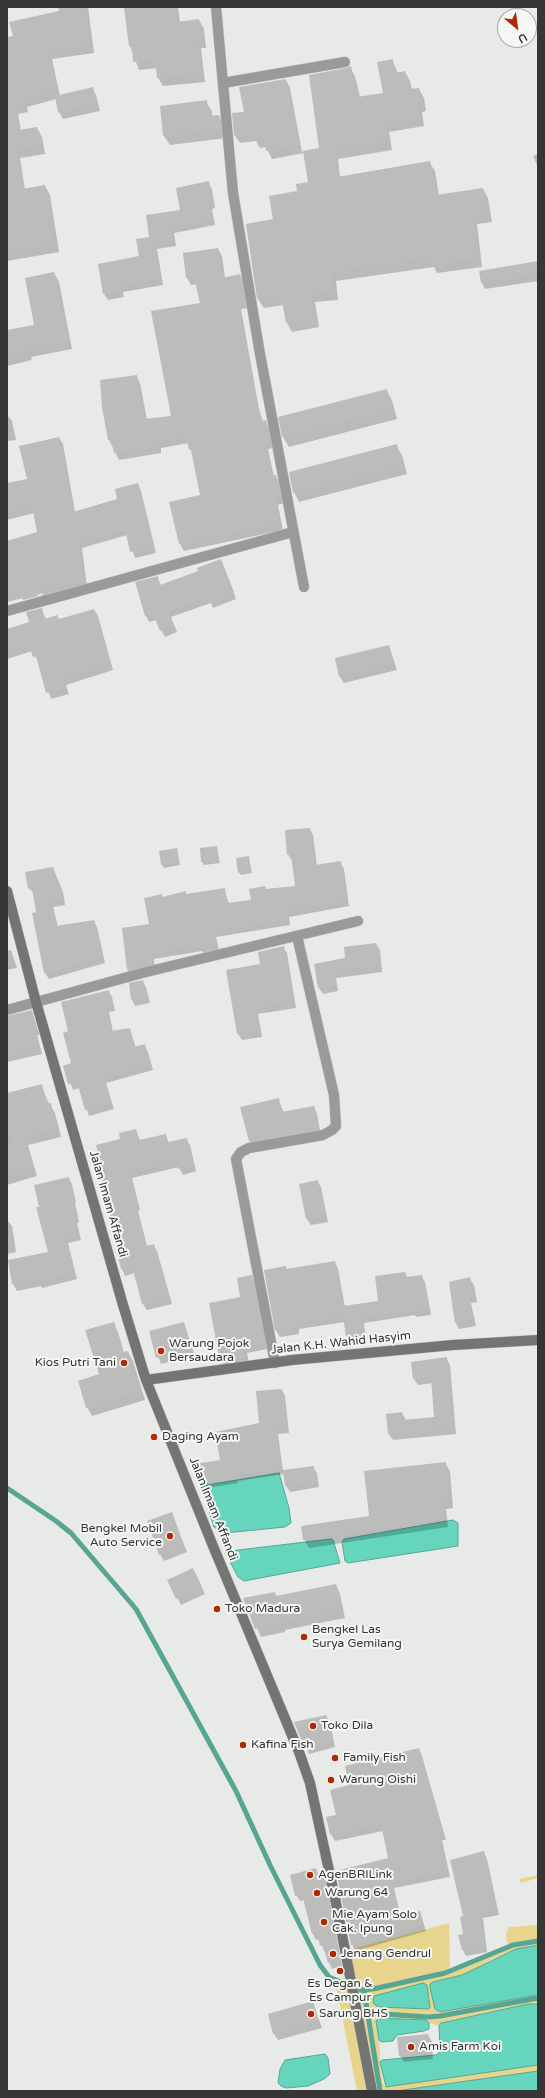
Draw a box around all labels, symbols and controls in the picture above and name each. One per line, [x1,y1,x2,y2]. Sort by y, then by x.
north arrow [497,8,537,48]
text: U [516,30,529,46]
street label: Jalan Imam Affandi [86,1149,130,1259]
street label: Jalan K.H. Wahid Hasyim [270,1329,412,1357]
place label: Warung Pojok Bersaudara [169,1337,249,1365]
marker: Warung Pojok Bersaudara [156,1346,166,1356]
place label: Kios Putri Tani [35,1356,116,1370]
marker: Kios Putri Tani [119,1358,129,1368]
place label: Daging Ayam [162,1430,239,1444]
marker: Daging Ayam [149,1432,159,1442]
street label: Jalan Imam Affandi [186,1455,240,1563]
place label: Bengkel Mobil Auto Service [80,1522,162,1550]
marker: Bengkel Mobil Auto Service [165,1531,175,1541]
place label: Toko Madura [225,1602,300,1616]
marker: Toko Madura [212,1604,222,1614]
place label: Bengkel Las Surya Gemilang [312,1623,402,1651]
marker: Bengkel Las Surya Gemilang [299,1632,309,1642]
place label: Toko Dila [321,1719,373,1733]
marker: Toko Dila [308,1721,318,1731]
place label: Kafina Fish [251,1738,314,1752]
marker: Kafina Fish [238,1740,248,1750]
place label: Family Fish [343,1751,406,1765]
marker: Family Fish [330,1753,340,1763]
place label: Warung Oishi [339,1773,416,1787]
marker: Warung Oishi [326,1775,336,1785]
place label: AgenBRILink [318,1868,392,1882]
marker: AgenBRILink [305,1870,315,1880]
place label: Warung 64 [325,1886,388,1900]
marker: Warung 64 [312,1888,322,1898]
place label: Mie Ayam Solo Cak. Ipung [332,1908,417,1936]
marker: Mie Ayam Solo Cak. Ipung [319,1917,329,1927]
place label: Jenang Gendrul [341,1947,431,1961]
marker: Jenang Gendrul [328,1949,338,1959]
marker: Es Degan & Es Campur [335,1966,345,1976]
place label: Es Degan & Es Campur [307,1977,373,2005]
place label: Sarung BHS [319,2007,388,2021]
marker: Sarung BHS [306,2009,316,2019]
place label: Amis Farm Koi [419,2040,501,2054]
marker: Amis Farm Koi [406,2042,416,2052]

